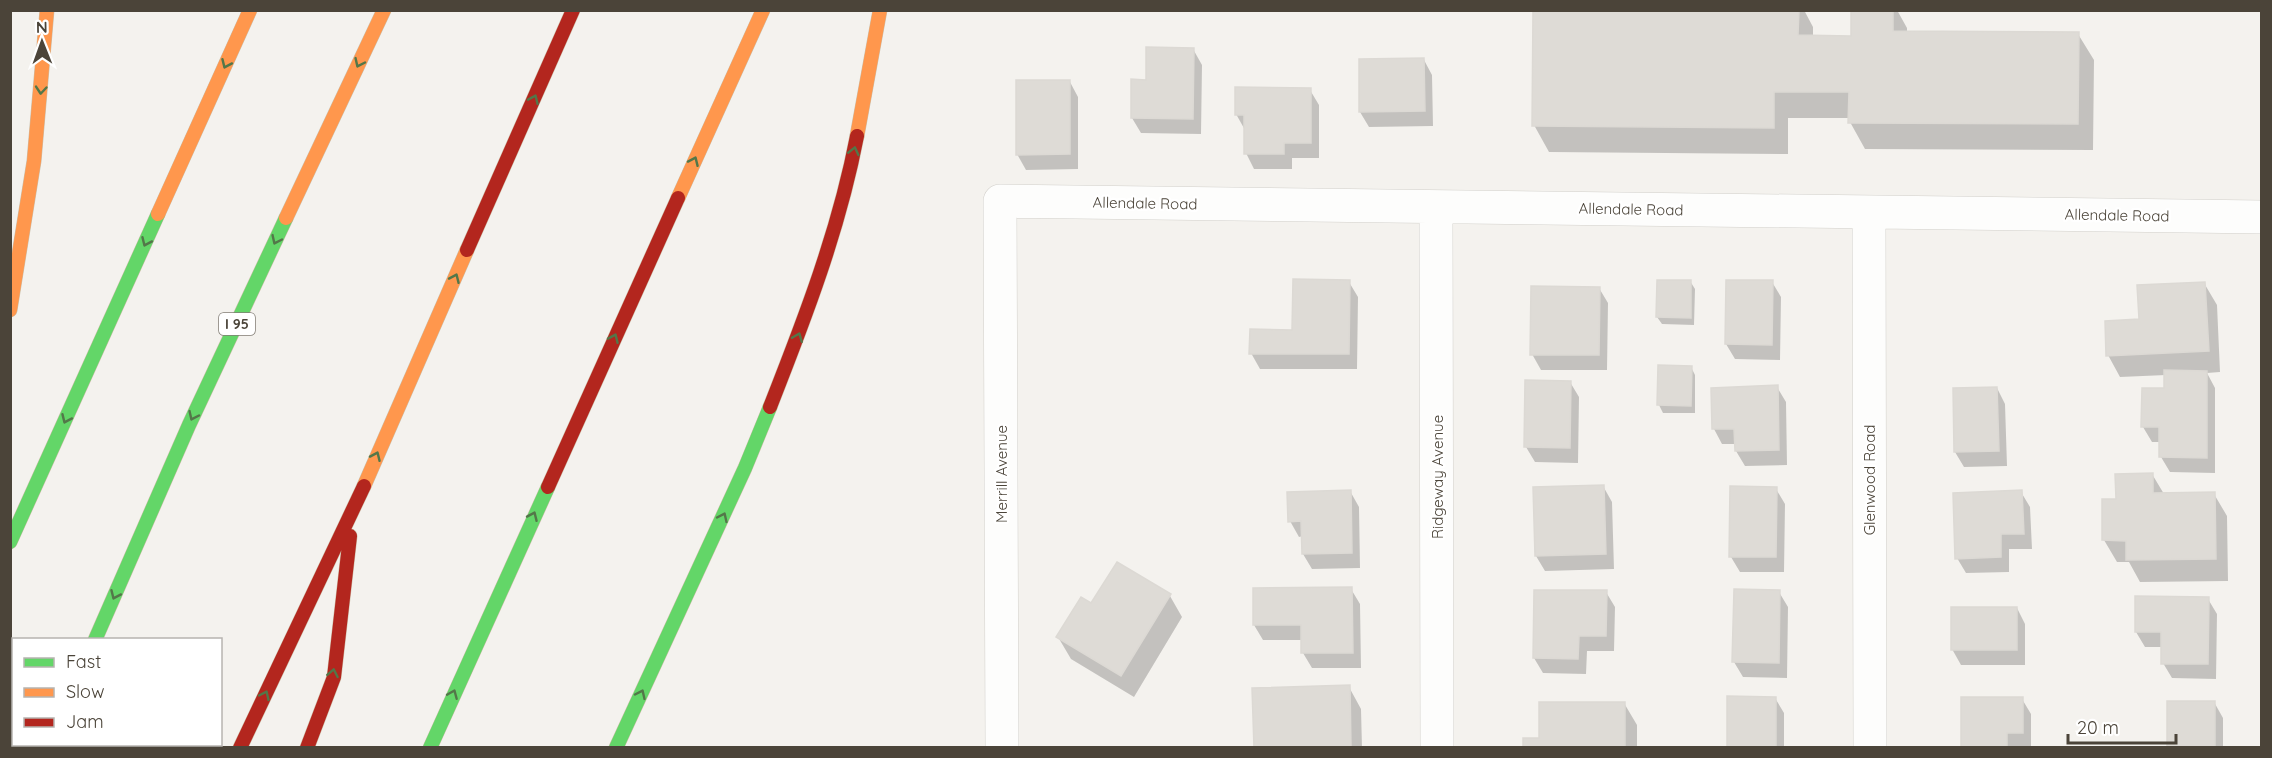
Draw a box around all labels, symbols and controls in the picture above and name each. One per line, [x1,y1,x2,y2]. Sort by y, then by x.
north arrow [12,12,72,72]
text: N [36,17,48,37]
one-way arrow [222,57,234,68]
one-way arrow [355,57,367,68]
one-way arrow [35,85,48,94]
one-way arrow [526,95,538,106]
one-way arrow [846,146,859,156]
one-way arrow [687,156,699,167]
street label: Allendale Road [1092,193,1198,213]
street label: Allendale Road [1578,199,1684,219]
street label: Allendale Road [2064,205,2170,225]
one-way arrow [272,233,284,244]
one-way arrow [141,235,153,246]
one-way arrow [448,273,460,284]
road number: I 95 [219,313,255,335]
one-way arrow [790,333,803,343]
one-way arrow [606,334,618,345]
one-way arrow [188,410,200,421]
one-way arrow [61,413,73,424]
street label: Ridgeway Avenue [1428,415,1447,539]
street label: Merrill Avenue [992,425,1011,523]
street label: Glenwood Road [1860,425,1879,535]
one-way arrow [369,452,381,463]
one-way arrow [526,511,538,522]
one-way arrow [715,513,727,524]
one-way arrow [110,588,122,599]
legend [12,638,222,746]
text: Fast [66,650,101,673]
one-way arrow [326,668,339,678]
text: Slow [66,680,104,703]
one-way arrow [446,689,458,700]
one-way arrow [258,690,270,701]
one-way arrow [634,690,646,701]
scale bar [2068,707,2176,745]
text: Jam [66,710,104,733]
text: 20 m [2077,716,2119,739]

